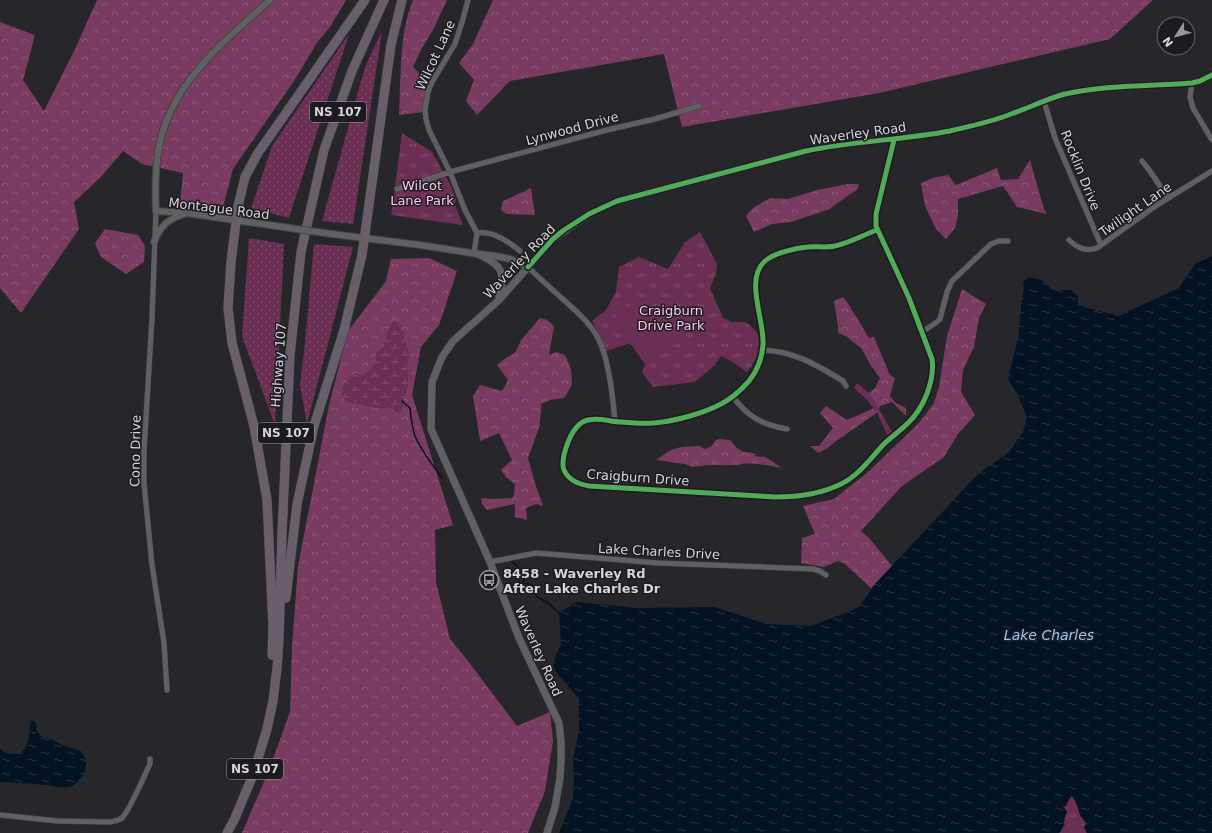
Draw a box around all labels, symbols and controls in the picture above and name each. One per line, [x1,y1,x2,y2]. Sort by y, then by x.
north arrow [1156,16,1196,56]
street label: Wilcot Lane [413,18,458,93]
text: N [1160,34,1176,49]
road number: NS 107 [310,102,366,122]
street label: Lynwood Drive [524,109,620,148]
street label: Waverley Road [809,119,907,148]
street label: Rocklin Drive [1058,128,1103,213]
park label: Wilcot Lane Park [390,178,454,208]
street label: Twilight Lane [1096,179,1174,240]
street label: Montague Road [168,195,270,222]
street label: Waverley Road [480,221,558,301]
park label: Craigburn Drive Park [638,303,705,333]
street label: Highway 107 [268,322,289,408]
street label: Cono Drive [127,415,144,487]
road number: NS 107 [258,423,314,443]
street label: Craigburn Drive [586,466,690,489]
street label: Lake Charles Drive [598,541,720,562]
place label: 8458 - Waverley Rd After Lake Charles Dr [503,566,661,596]
bus stop icon: 8458 - Waverley Rd After Lake Charles Dr [478,569,500,591]
street label: Waverley Road [512,604,565,699]
water label: Lake Charles [1004,627,1094,643]
road number: NS 107 [227,759,283,779]

